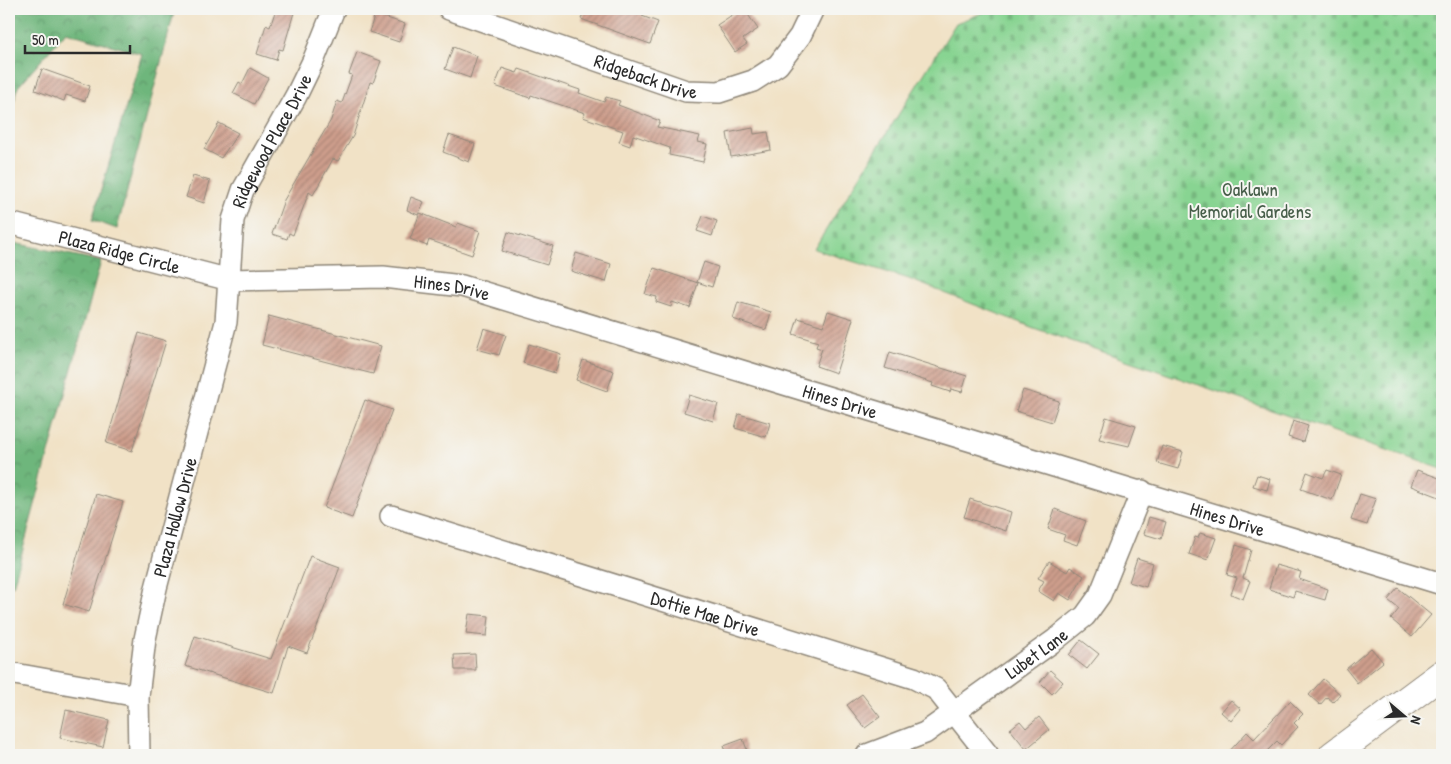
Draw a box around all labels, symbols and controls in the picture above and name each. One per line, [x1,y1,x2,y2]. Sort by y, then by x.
scale bar [25,22,130,54]
text: 50 m [32,29,59,50]
street label: Ridgeback Drive [591,47,698,104]
street label: Ridgewood Place Drive [225,69,318,211]
park label: Oaklawn Memorial Gardens [1189,176,1311,224]
street label: Plaza Ridge Circle [56,223,183,280]
street label: Hines Drive [413,268,494,307]
street label: Hines Drive [800,377,881,425]
street label: Plaza Hollow Drive [146,454,203,580]
street label: Hines Drive [1187,495,1269,543]
street label: Dottie Mae Drive [648,584,763,643]
street label: Lubet Lane [1000,621,1074,685]
north arrow [1378,692,1428,742]
text: N [1406,714,1427,728]

